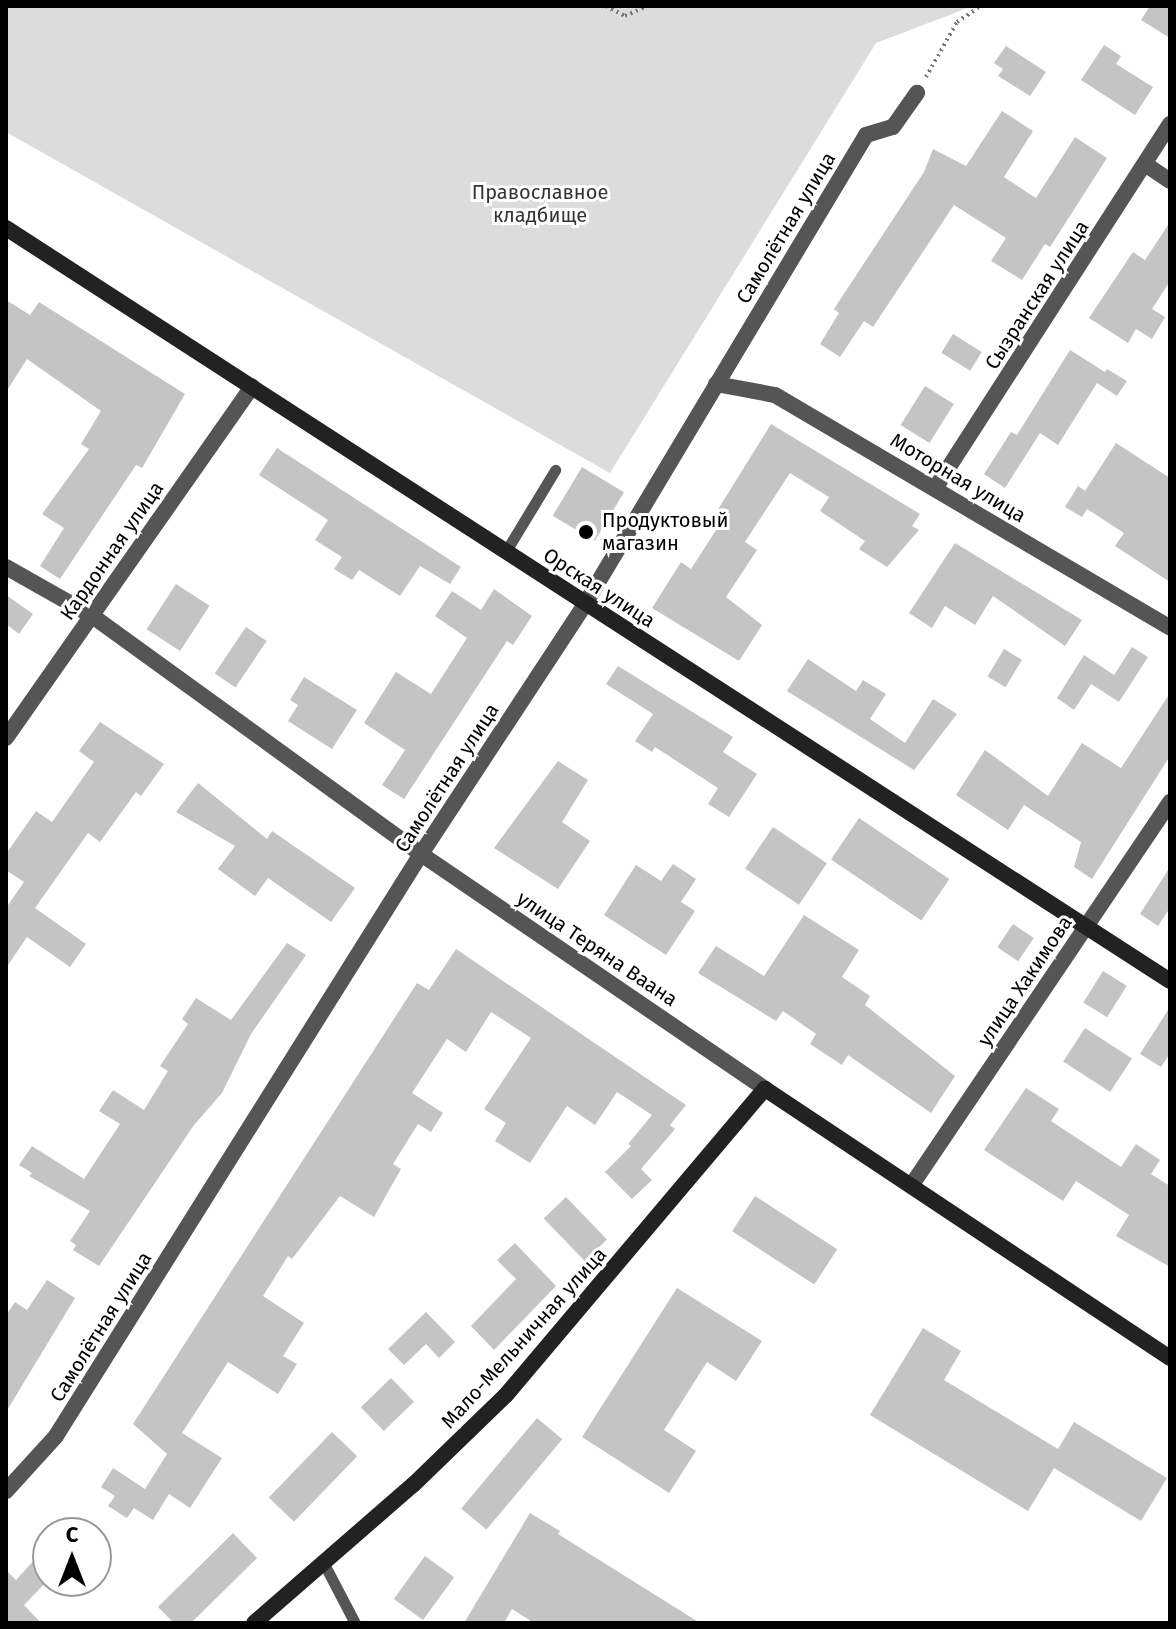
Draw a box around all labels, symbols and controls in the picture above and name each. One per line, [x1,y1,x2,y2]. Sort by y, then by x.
street label: Самолётная улица [731,148,841,308]
park label: Православное кладбище [472,181,608,228]
street label: Сызранская улица [980,216,1094,374]
street label: Моторная улица [886,428,1030,528]
street label: Кардонная улица [55,477,169,625]
place label: Продуктовый магазин [602,508,728,555]
marker: Продуктовый магазин [577,523,595,541]
street label: Орская улица [539,543,659,633]
street label: Самолётная улица [390,699,504,857]
street label: улица Теряна Ваана [512,886,682,1012]
street label: улица Хакимова [973,911,1077,1051]
street label: Мало-Мельничная улица [436,1242,612,1434]
street label: Самолётная улица [45,1247,157,1407]
north arrow [32,1517,112,1597]
text: С [66,1521,78,1548]

